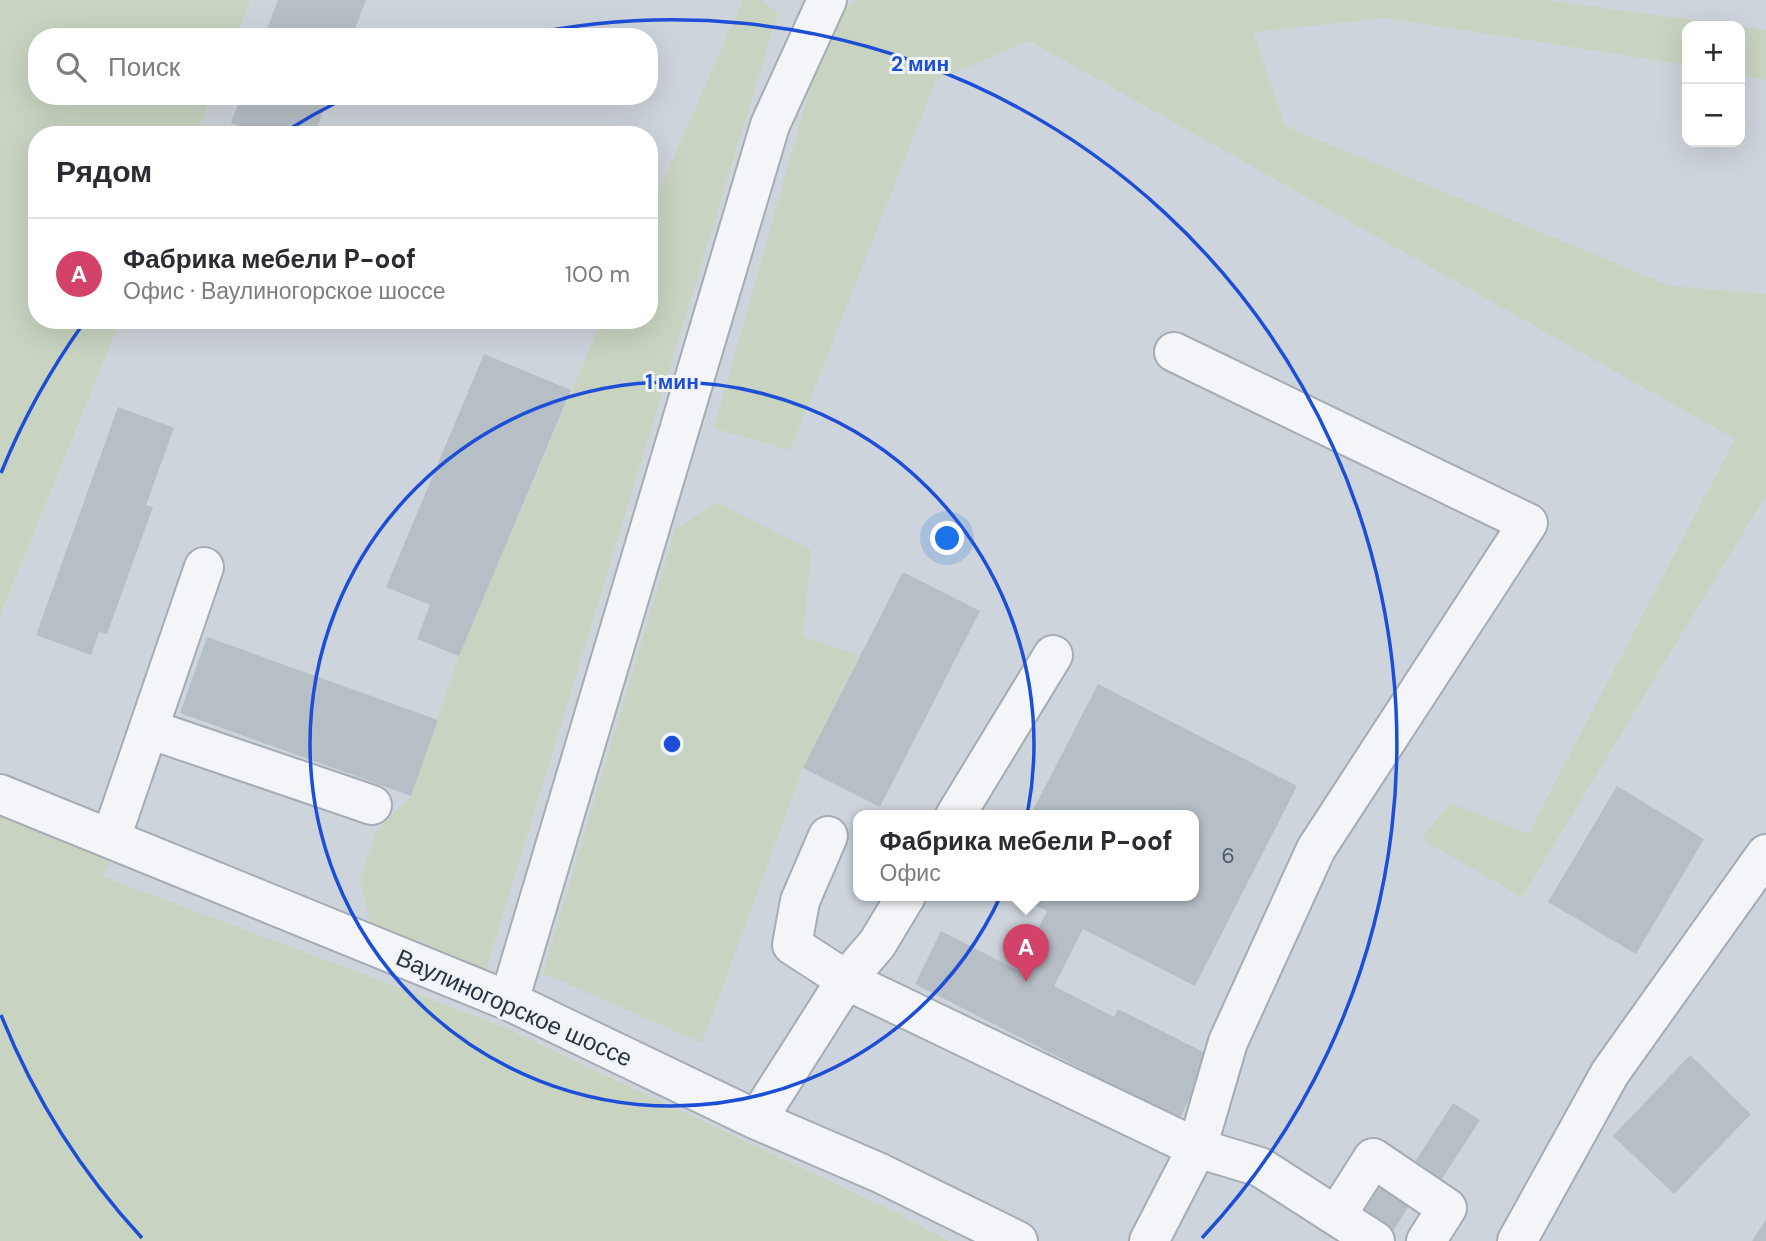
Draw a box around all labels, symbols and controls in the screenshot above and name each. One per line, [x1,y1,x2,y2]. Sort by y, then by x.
map controls [1682,21,1745,147]
button: + [1682,21,1745,84]
search box [28,28,658,105]
icon: search [52,48,90,86]
text: Поиск [108,50,180,84]
text: 2 мин [891,50,949,78]
button: − [1682,84,1745,147]
text: Рядом [56,152,152,191]
text: Фабрика мебели P-oof [123,242,416,276]
text: A [71,259,87,289]
text: 100 m [565,259,630,289]
text: Офис · Ваулиногорское шоссе [123,276,446,306]
text: 1 мин [645,368,699,396]
your location [930,521,964,555]
centre of rings [660,732,684,756]
popup [853,810,1199,901]
text: Фабрика мебели P-oof [880,824,1172,858]
house number: 6 [1221,842,1235,870]
text: Офис [880,858,941,888]
pin: A [1003,924,1049,982]
street label: Ваулиногорское шоссе [391,941,637,1074]

